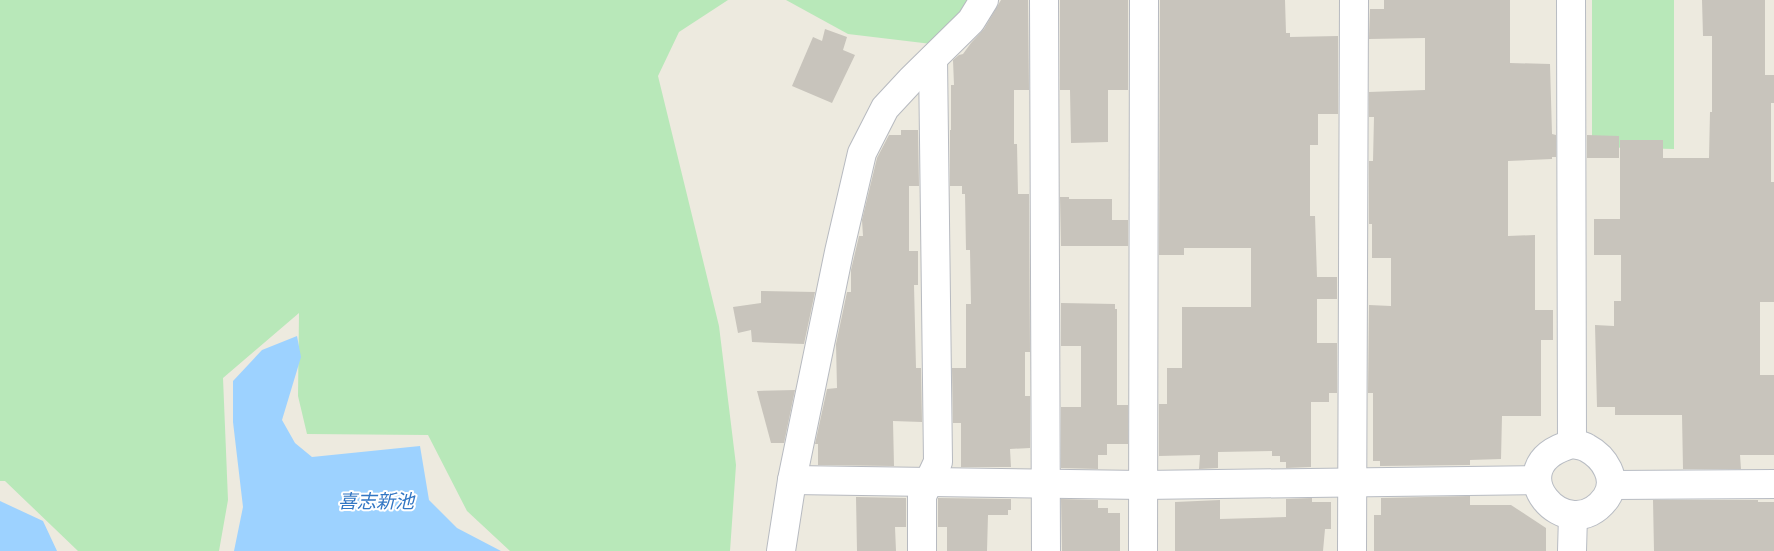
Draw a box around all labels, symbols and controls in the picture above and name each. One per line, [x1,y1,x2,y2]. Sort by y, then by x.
water label: 喜志新池 [338,489,416,515]

